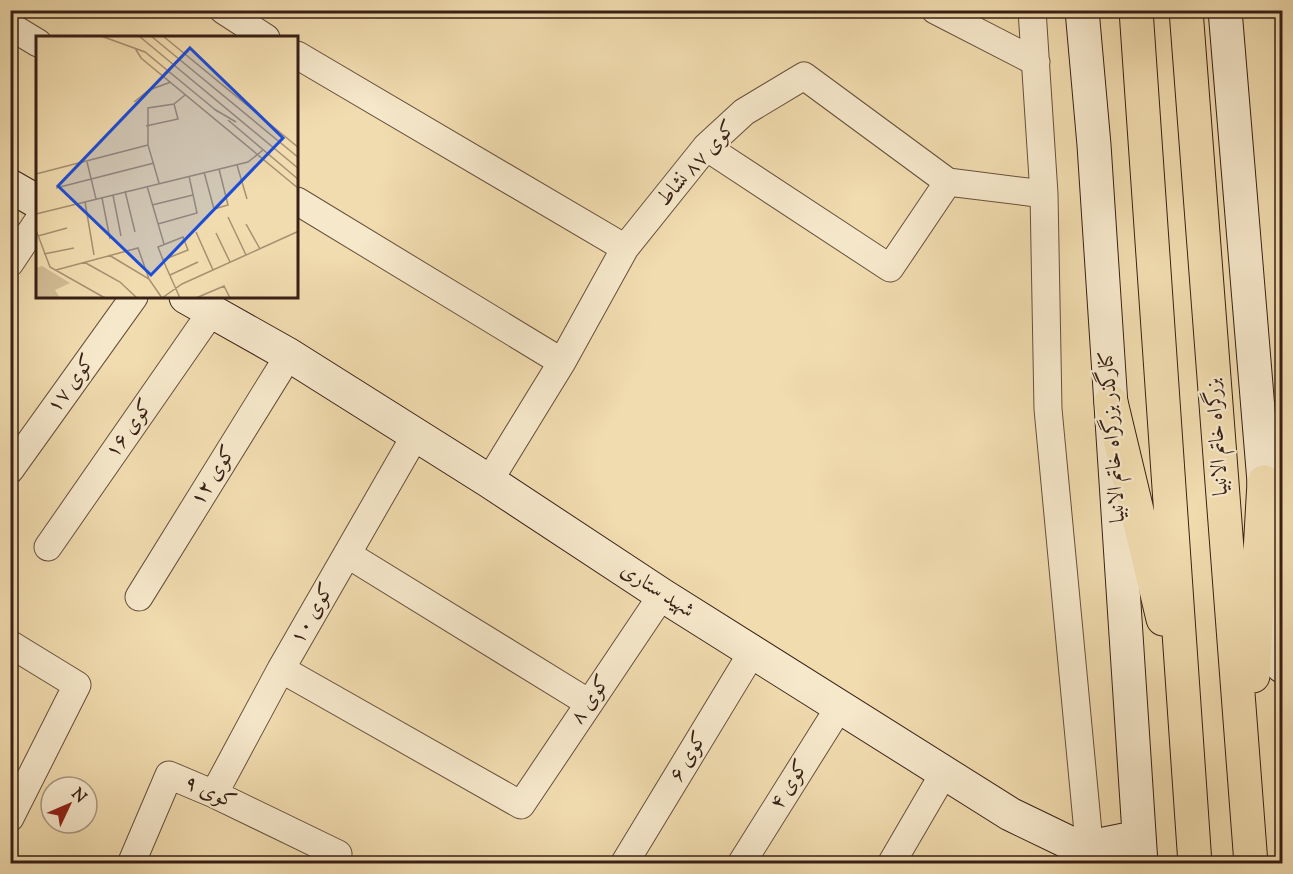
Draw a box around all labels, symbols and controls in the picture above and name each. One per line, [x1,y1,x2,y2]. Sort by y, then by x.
inset map [36,36,298,298]
street label: کوی ۸۷ نشاط [650,114,744,214]
street label: کوی ۱۷ [40,348,104,420]
street label: کنارگذر بزرگراه خاتم الانبیا [1090,350,1135,524]
street label: بزرگراه خاتم الانبیا [1198,377,1238,497]
street label: کوی ۱۶ [99,393,161,465]
street label: کوی ۱۲ [184,440,244,512]
street label: شهید ستاری [614,556,700,626]
street label: کوی ۱۰ [283,578,343,650]
street label: کوی ۸ [563,669,619,731]
street label: کوی ۶ [662,726,716,788]
street label: کوی ۴ [763,754,817,816]
street label: کوی ۹ [179,768,241,818]
north arrow [39,775,99,835]
text: N [65,784,91,809]

